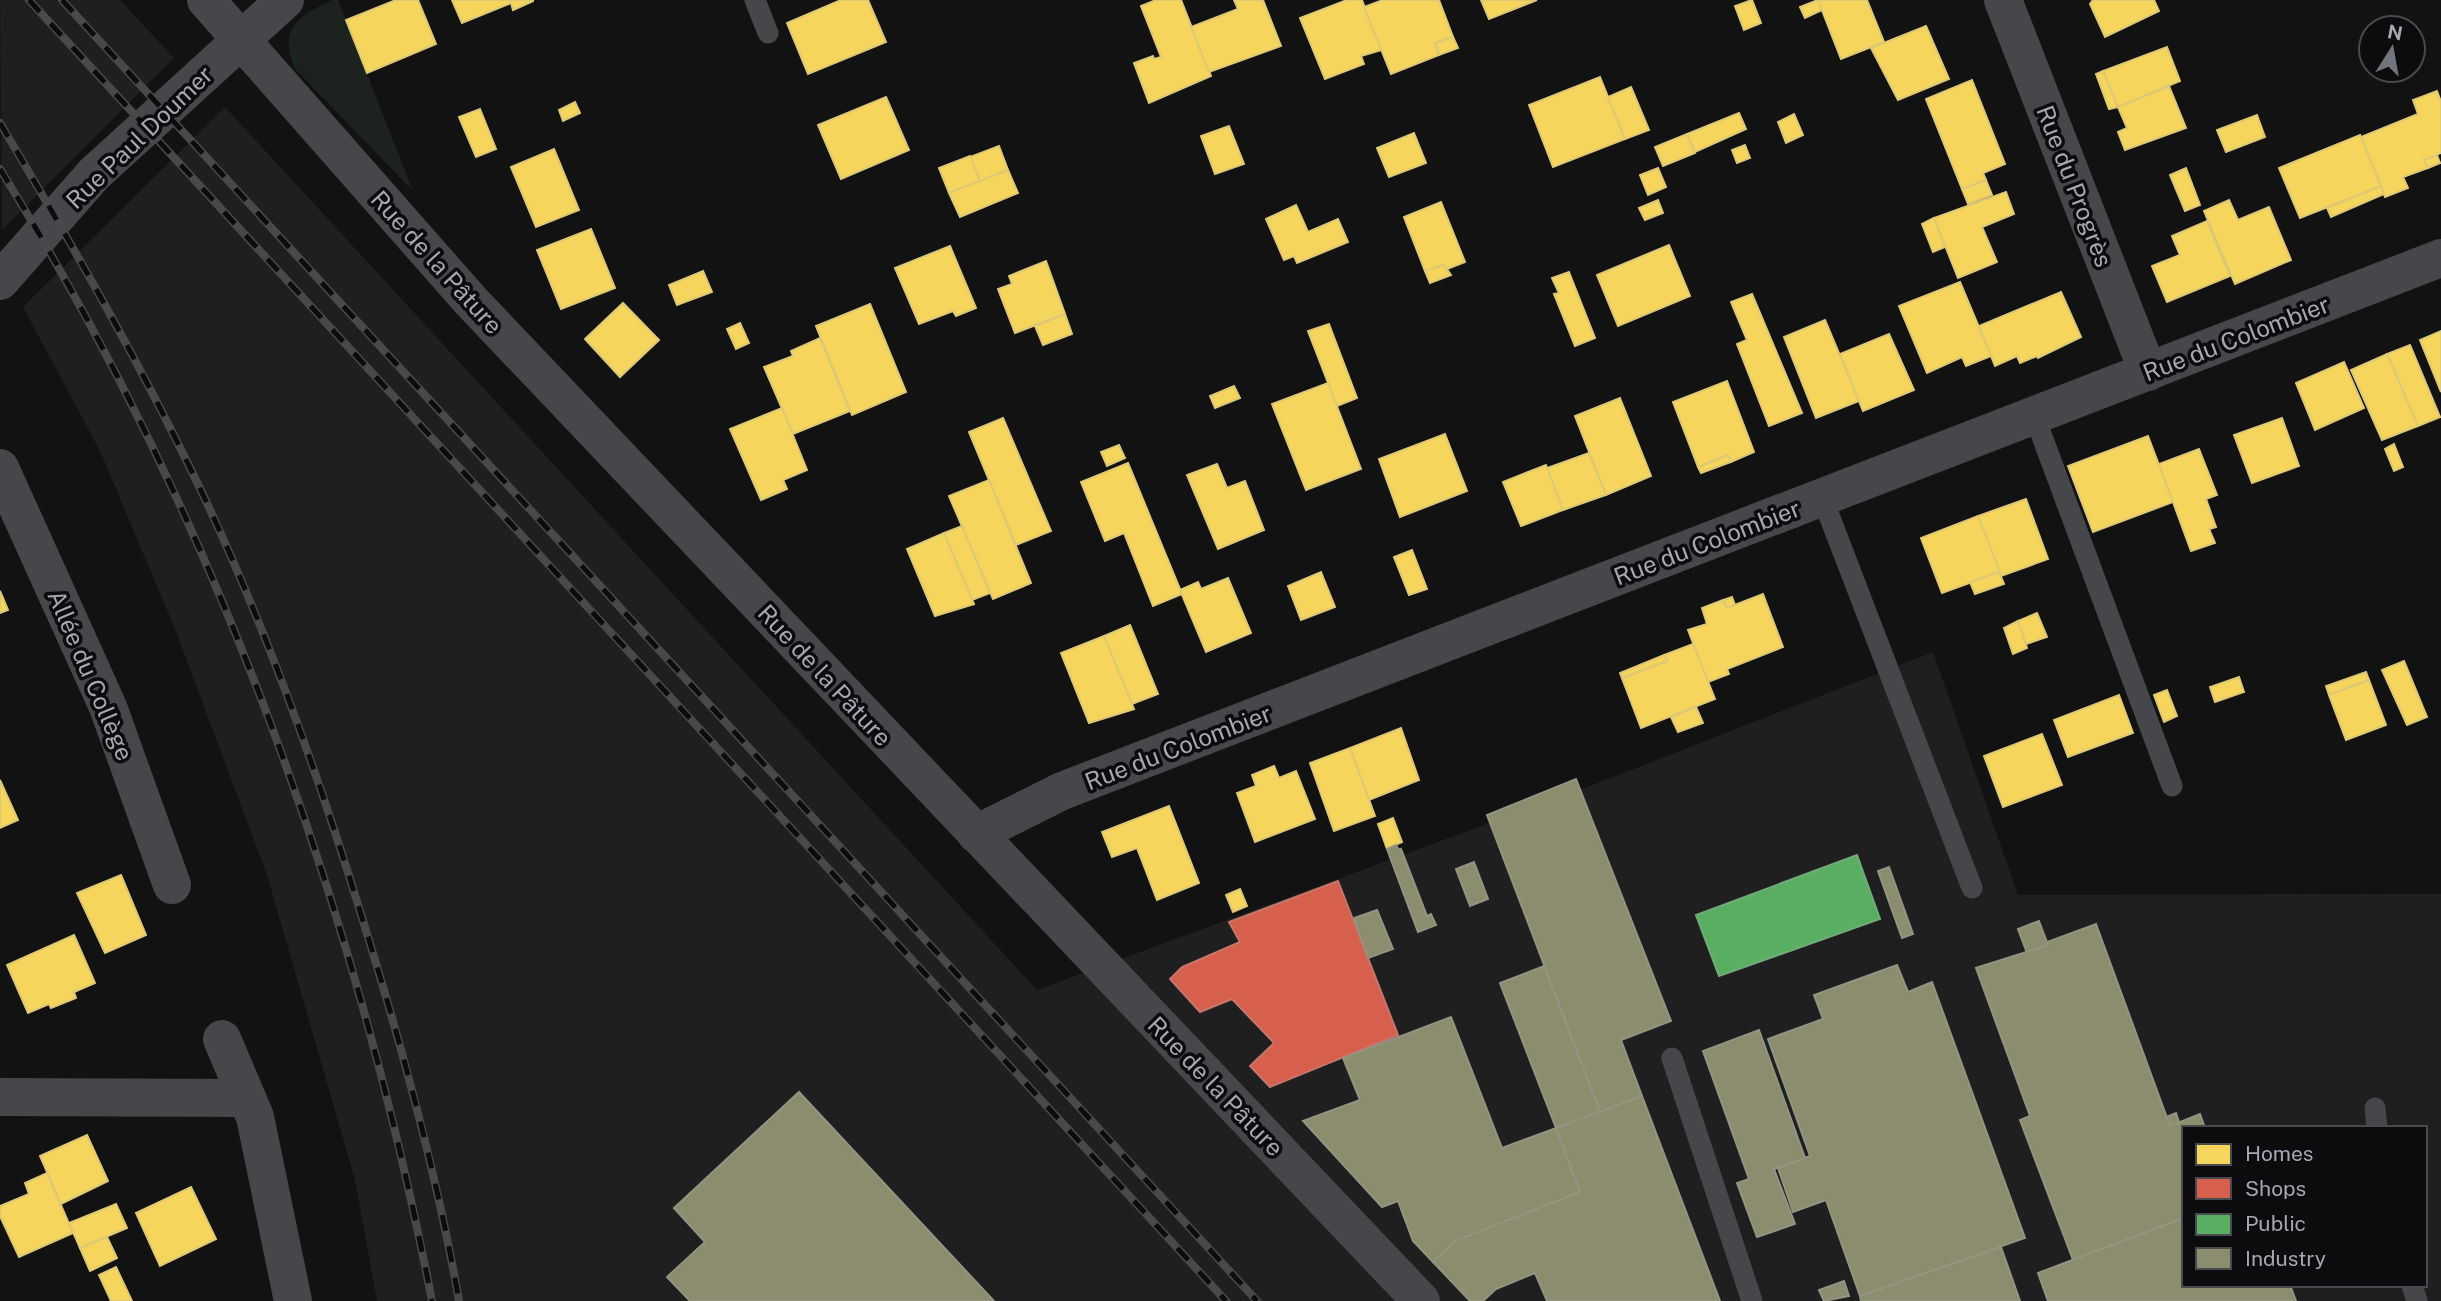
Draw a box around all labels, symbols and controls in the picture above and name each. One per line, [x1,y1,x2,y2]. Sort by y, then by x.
north arrow [2357,14,2427,84]
text: N [2386,20,2405,45]
street label: Rue Paul Doumer [60,60,218,214]
street label: Rue du Progrès [2031,101,2119,271]
street label: Rue de la Pâture [365,185,509,339]
street label: Rue du Colombier [2139,290,2333,386]
street label: Rue du Colombier [1610,494,1804,590]
street label: Allée du Collège [42,586,140,764]
street label: Rue de la Pâture [752,599,898,751]
street label: Rue du Colombier [1081,699,1275,795]
street label: Rue de la Pâture [1142,1011,1290,1161]
legend [2182,1126,2427,1287]
text: Homes [2245,1141,2313,1166]
text: Shops [2245,1176,2306,1201]
text: Public [2245,1211,2306,1236]
text: Industry [2245,1246,2326,1271]

